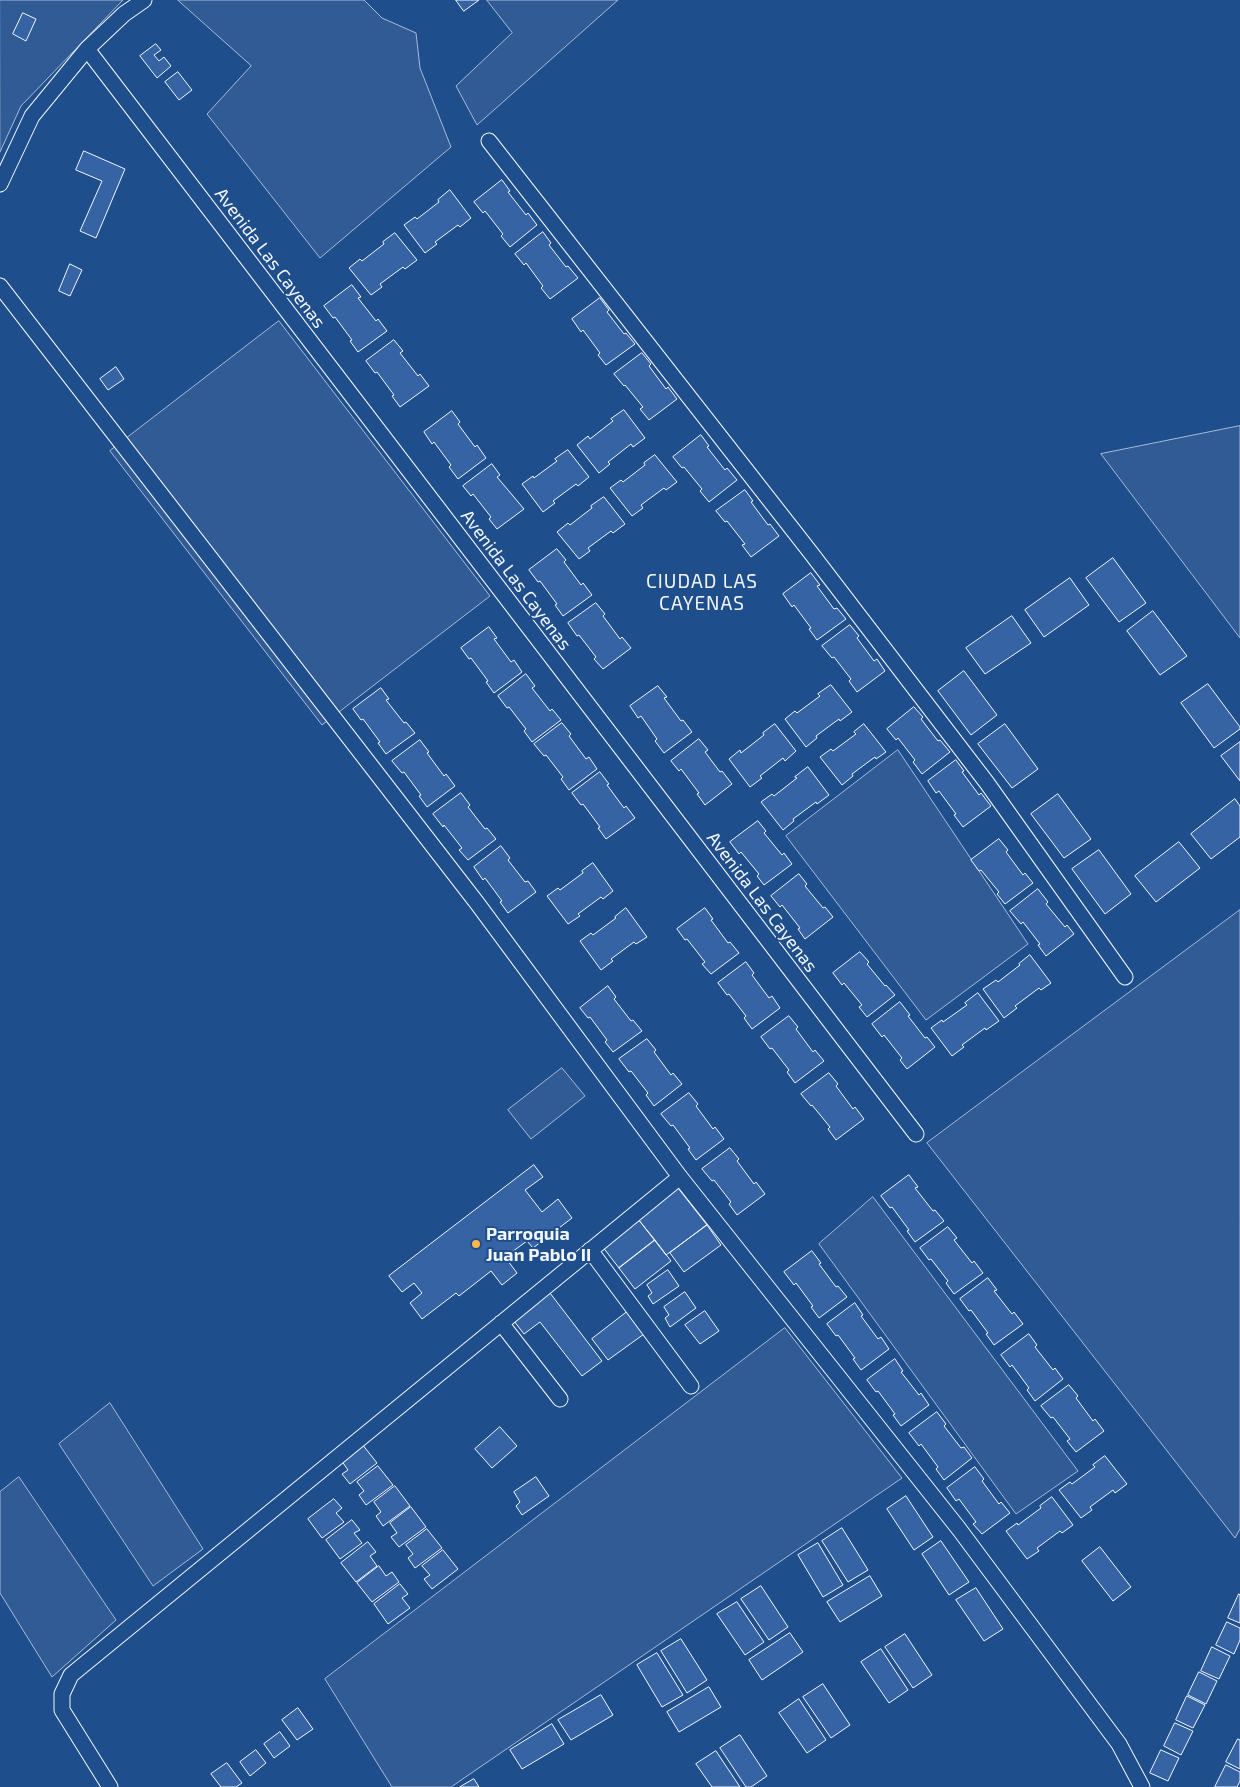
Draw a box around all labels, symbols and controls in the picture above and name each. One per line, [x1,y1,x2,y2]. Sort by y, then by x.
street label: Avenida Las Cayenas [210,184,330,332]
street label: Avenida Las Cayenas [456,506,576,654]
district label: CIUDAD LAS CAYENAS [645,571,759,615]
street label: Avenida Las Cayenas [702,828,822,976]
place label: Parroquia Juan Pablo II [486,1223,591,1266]
marker: Parroquia Juan Pablo II [470,1238,482,1250]

